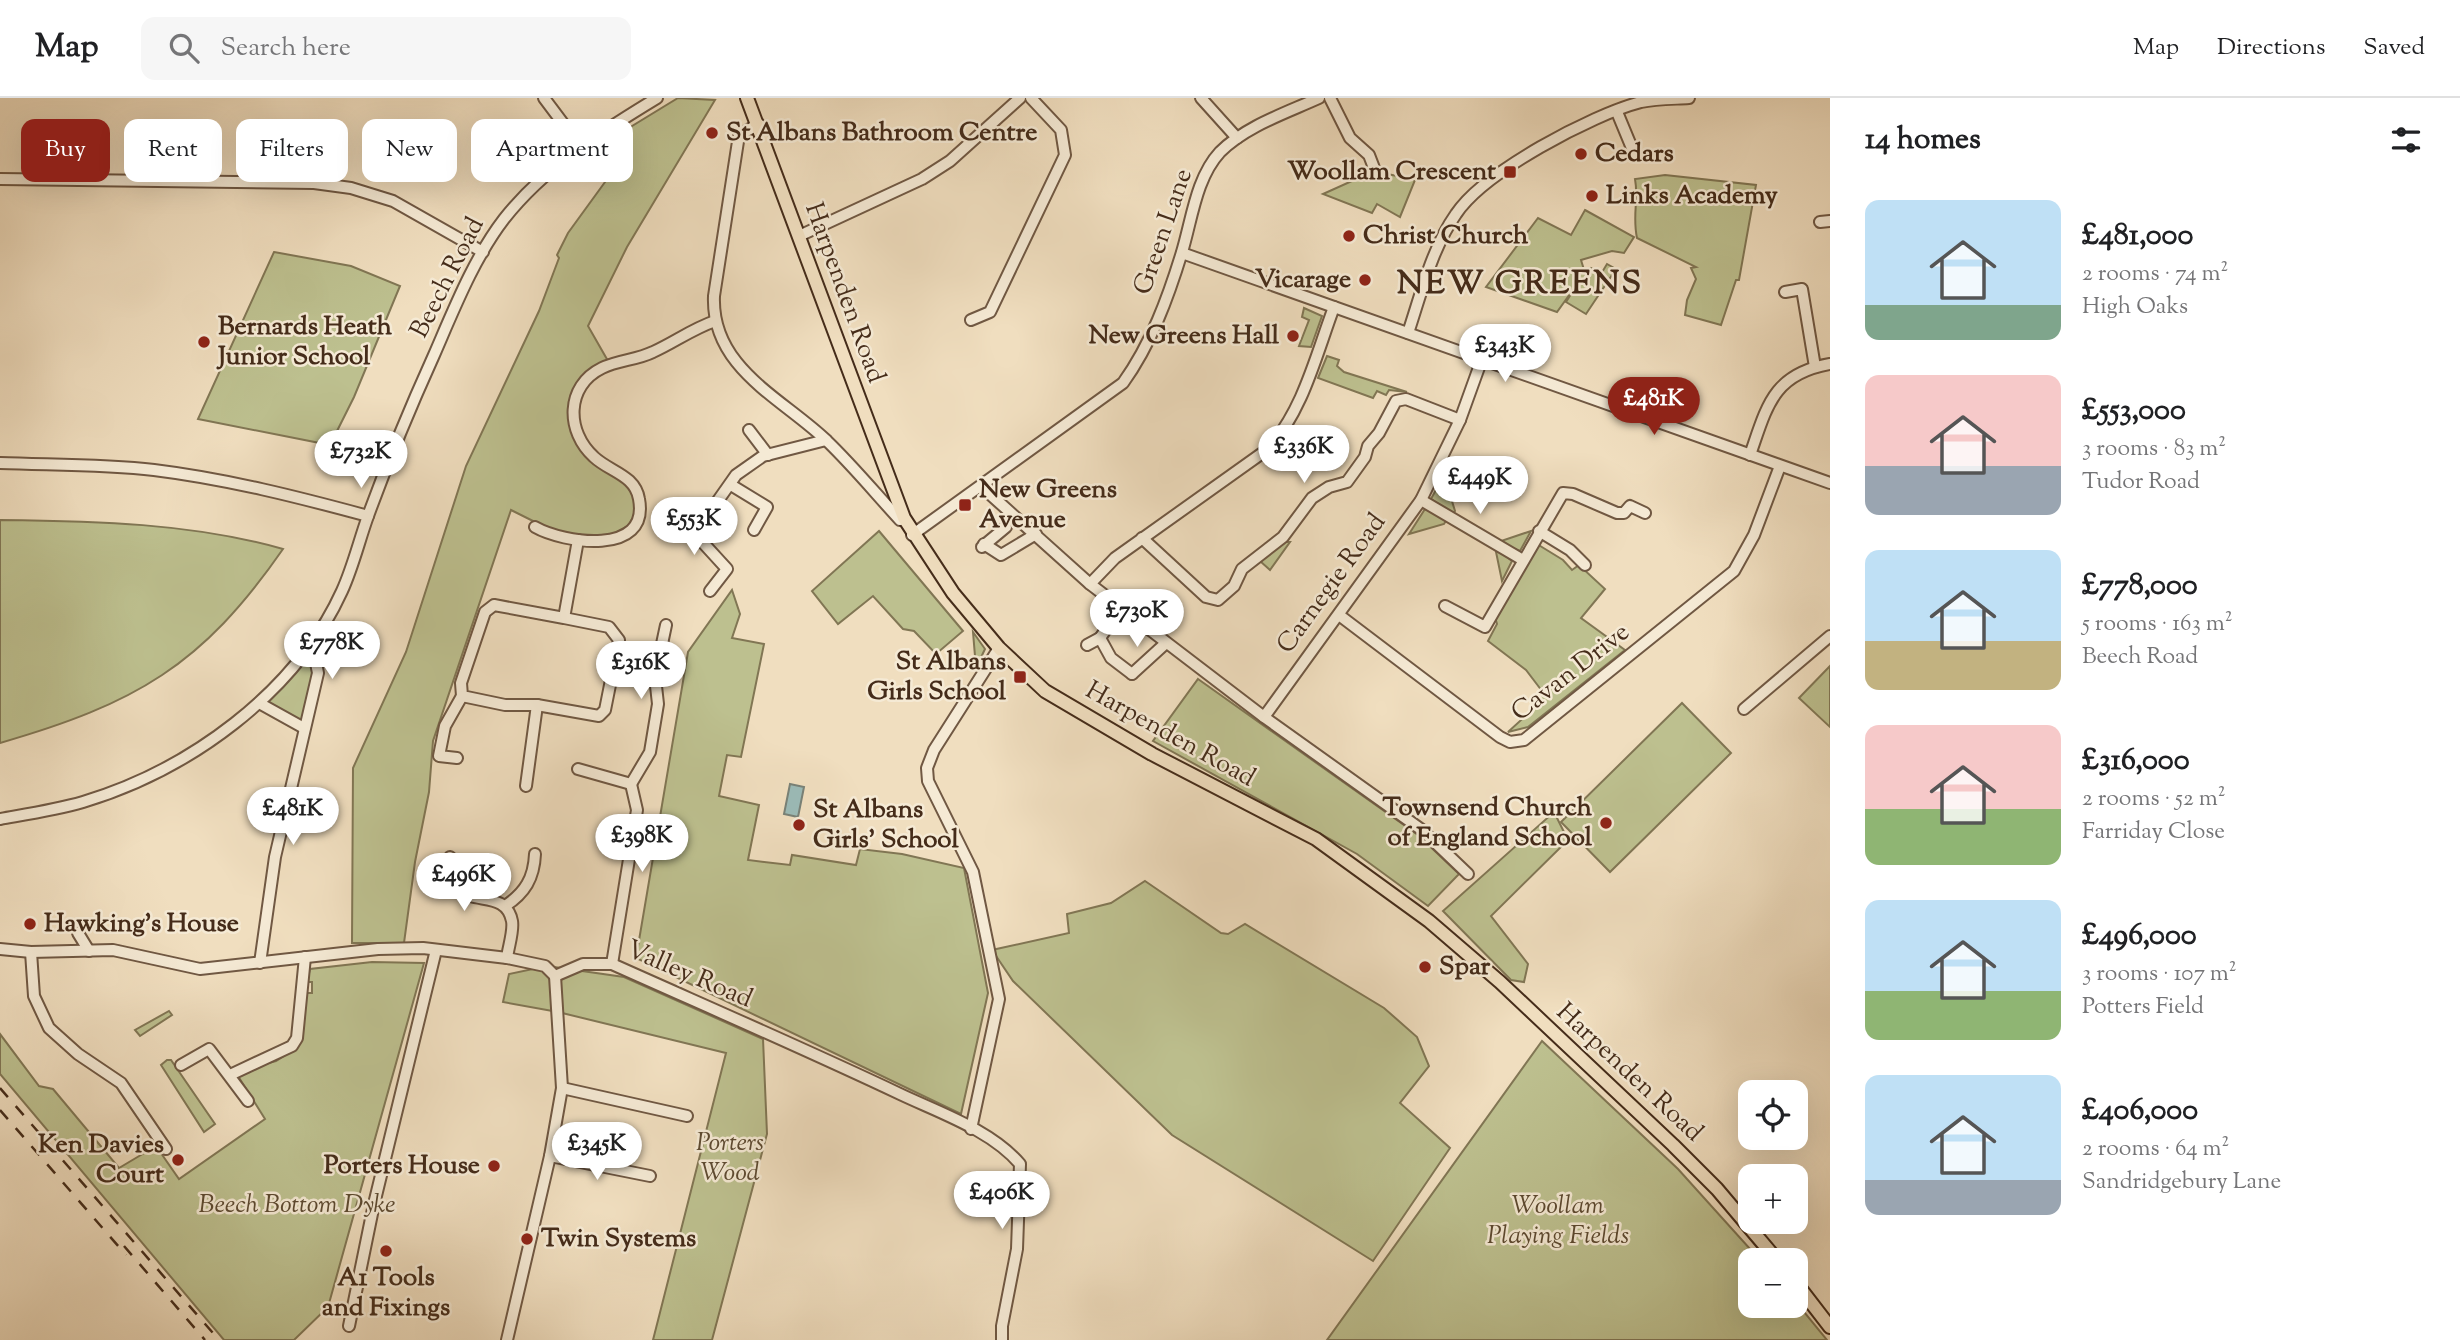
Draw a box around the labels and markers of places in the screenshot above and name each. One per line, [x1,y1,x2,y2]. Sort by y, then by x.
place label: St Albans Bathroom Centre [726,115,1037,152]
marker: St Albans Bathroom Centre [704,125,720,141]
place label: Cedars [1595,136,1674,173]
marker: Cedars [1573,146,1589,162]
place label: Woollam Crescent [1287,154,1496,191]
marker: Woollam Crescent [1502,164,1518,180]
place label: Links Academy [1606,178,1778,215]
marker: Links Academy [1584,188,1600,204]
place label: Christ Church [1363,218,1529,255]
marker: Christ Church [1341,228,1357,244]
place label: Vicarage [1255,262,1351,299]
marker: Vicarage [1357,272,1373,288]
place label: Bernards Heath Junior School [216,309,393,376]
place label: New Greens Hall [1088,318,1280,355]
pin: £343K [1456,324,1554,384]
marker: New Greens Hall [1285,328,1301,344]
marker: Bernards Heath Junior School [196,334,212,350]
pin: £481K [1605,378,1703,437]
pin: £336K [1255,426,1353,485]
pin: £732K [312,430,410,490]
pin: £449K [1431,456,1529,516]
place label: New Greens Avenue [979,472,1117,539]
marker: New Greens Avenue [957,497,973,513]
pin: £553K [645,498,743,557]
pin: £730K [1088,589,1186,649]
pin: £778K [283,622,381,681]
pin: £316K [592,642,690,701]
place label: St Albans Girls School [867,644,1007,711]
marker: St Albans Girls School [1012,669,1028,685]
pin: £481K [244,788,342,847]
place label: Townsend Church of England School [1382,790,1593,857]
place label: St Albans Girls' School [813,792,959,859]
pin: £398K [593,814,691,874]
marker: Townsend Church of England School [1598,815,1614,831]
marker: St Albans Girls' School [791,817,807,833]
pin: £496K [415,854,513,913]
place label: Hawking's House [44,906,239,943]
marker: Hawking's House [22,916,38,932]
place label: Spar [1439,949,1491,986]
marker: Spar [1417,959,1433,975]
pin: £345K [548,1122,646,1182]
place label: Ken Davies Court [38,1127,164,1194]
place label: Porters House [324,1148,480,1185]
marker: Ken Davies Court [170,1152,186,1168]
marker: Porters House [486,1158,502,1174]
pin: £406K [953,1172,1051,1231]
place label: Twin Systems [541,1221,696,1258]
marker: Twin Systems [519,1231,535,1247]
marker: A1 Tools and Fixings [378,1243,394,1259]
place label: A1 Tools and Fixings [322,1260,450,1327]

